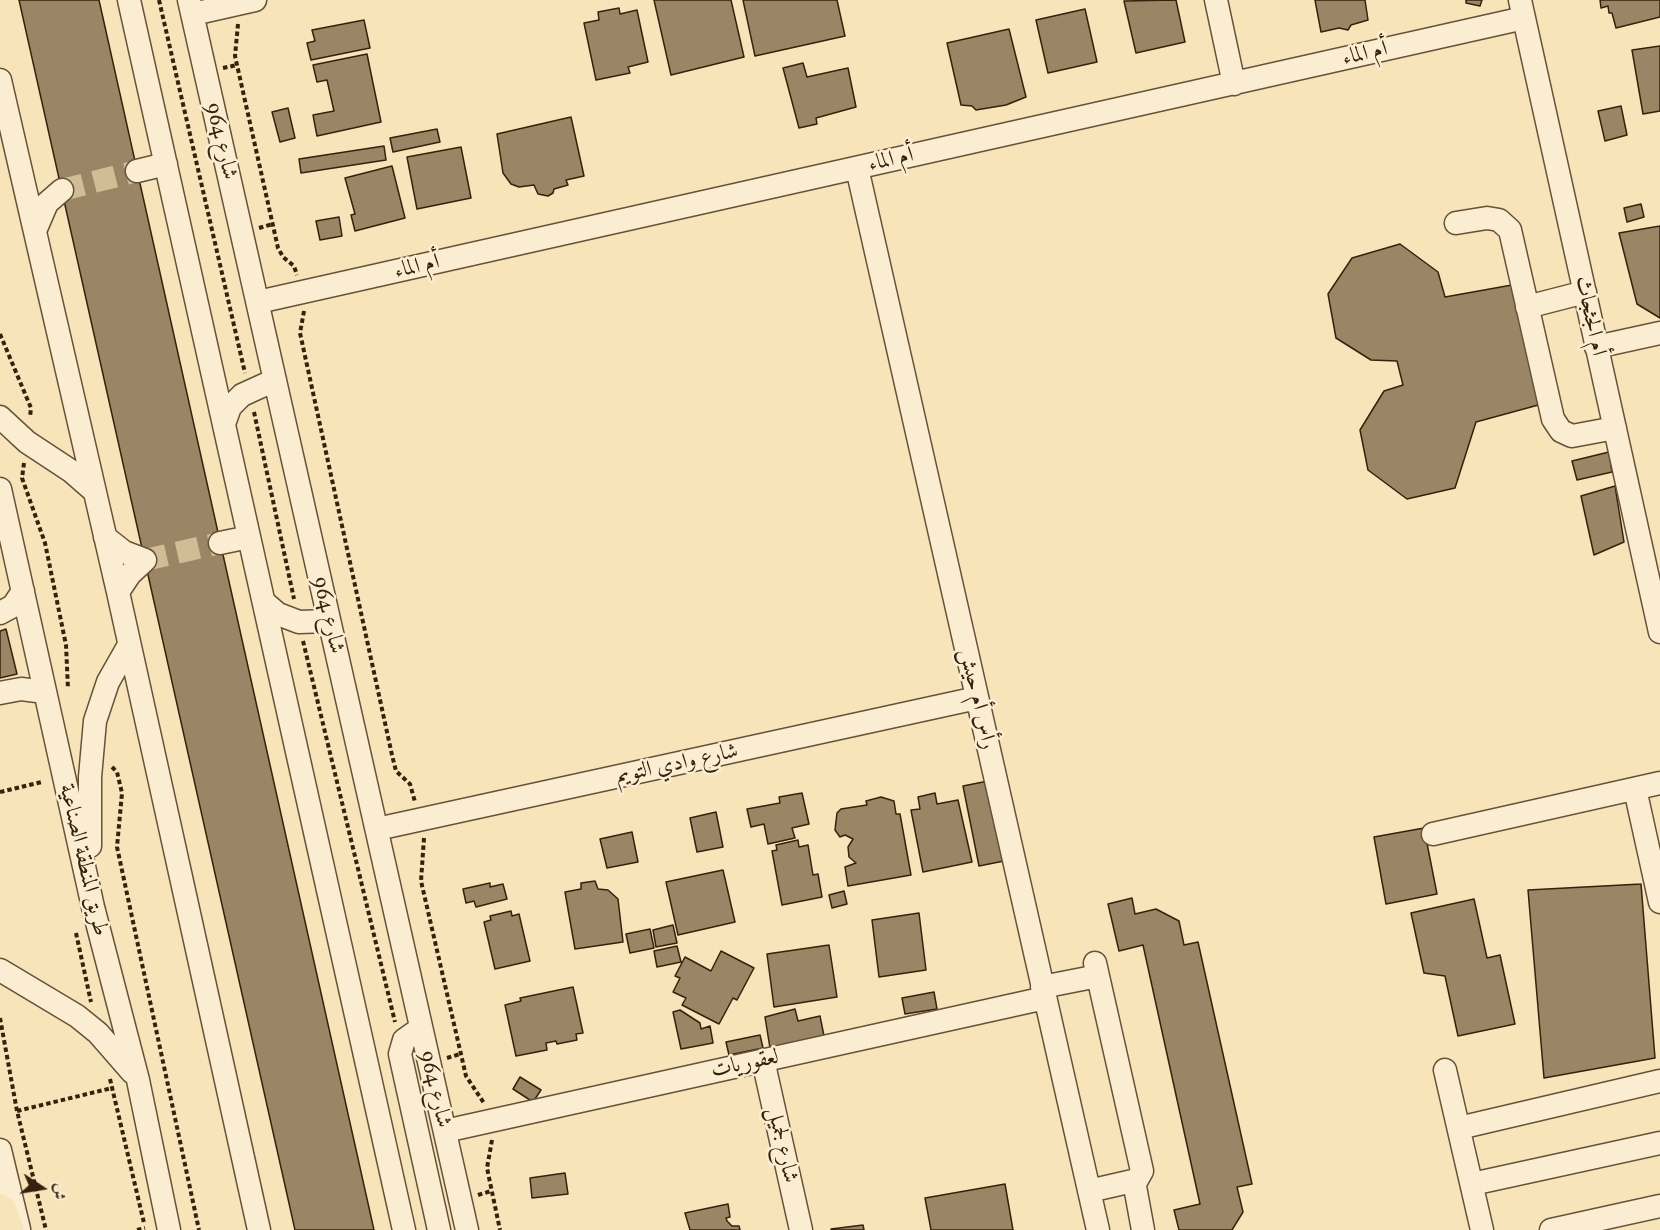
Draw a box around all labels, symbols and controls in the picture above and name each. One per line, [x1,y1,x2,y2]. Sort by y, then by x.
street label: أم الماء [1340,36,1390,72]
street label: شارع 964 [199,100,243,182]
street label: أم الماء [866,142,916,178]
street label: أم الماء [392,249,442,285]
street label: أم الجثجاث [1569,274,1611,358]
street label: شارع 964 [306,574,350,656]
street label: رأس أم حيش [953,646,1001,752]
street label: شارع وادي التويم [613,738,741,790]
street label: طريق المنطقة الصناعية [53,781,113,939]
street label: لعقوريات [709,1044,781,1084]
street label: شارع 964 [413,1048,457,1130]
street label: شارع لجميل [761,1105,803,1185]
north arrow [12,1158,72,1218]
text: ش [49,1182,71,1202]

